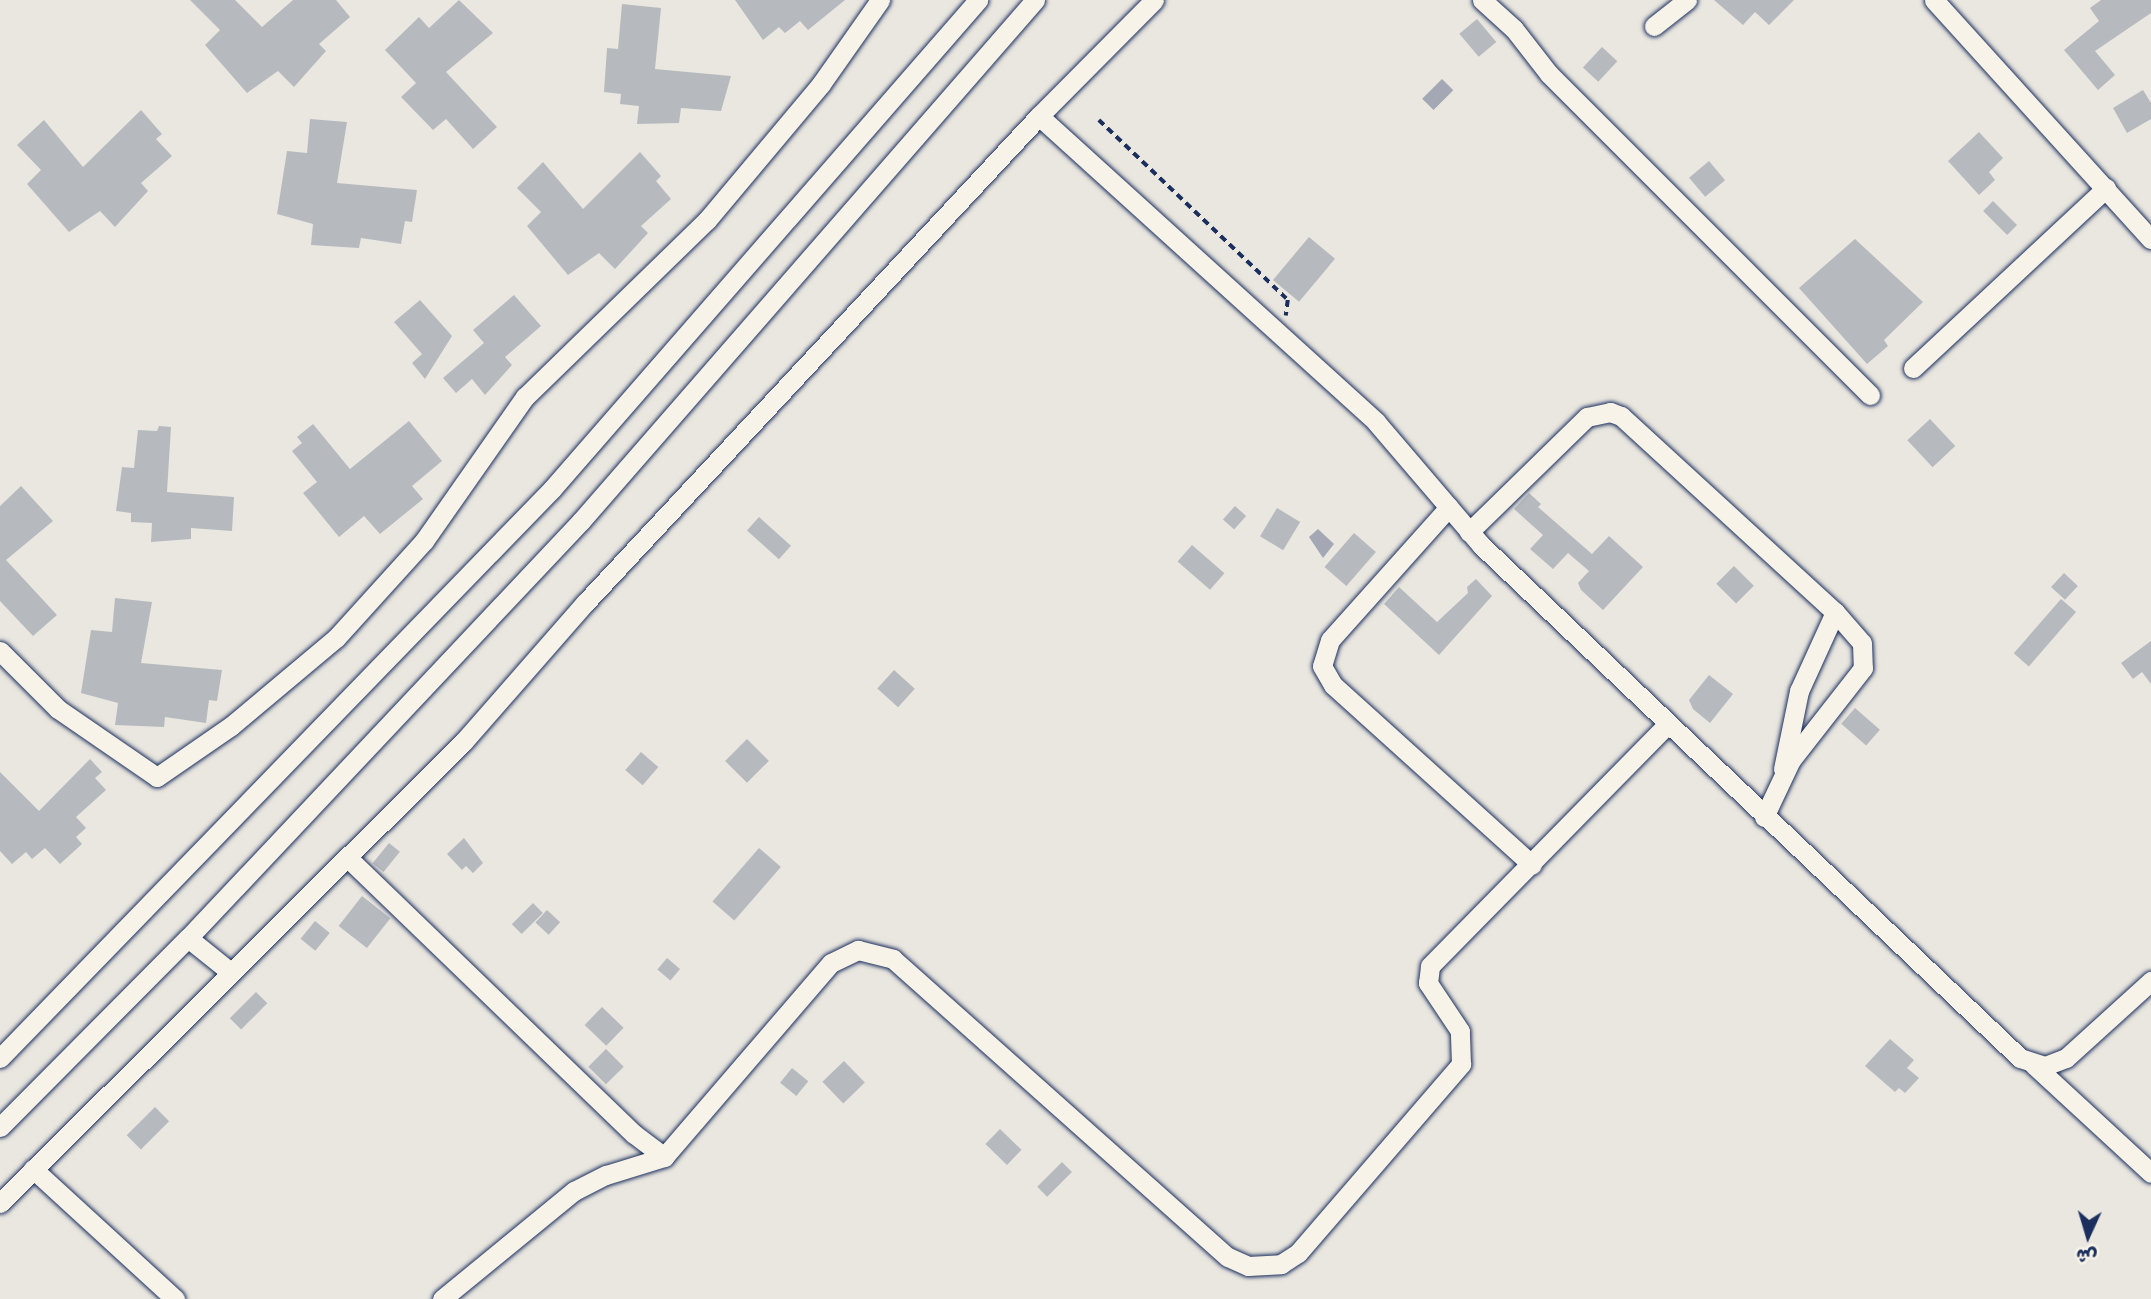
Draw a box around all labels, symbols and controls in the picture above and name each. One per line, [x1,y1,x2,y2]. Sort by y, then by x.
north arrow [2053,1201,2123,1271]
text: ش [2075,1244,2098,1270]

